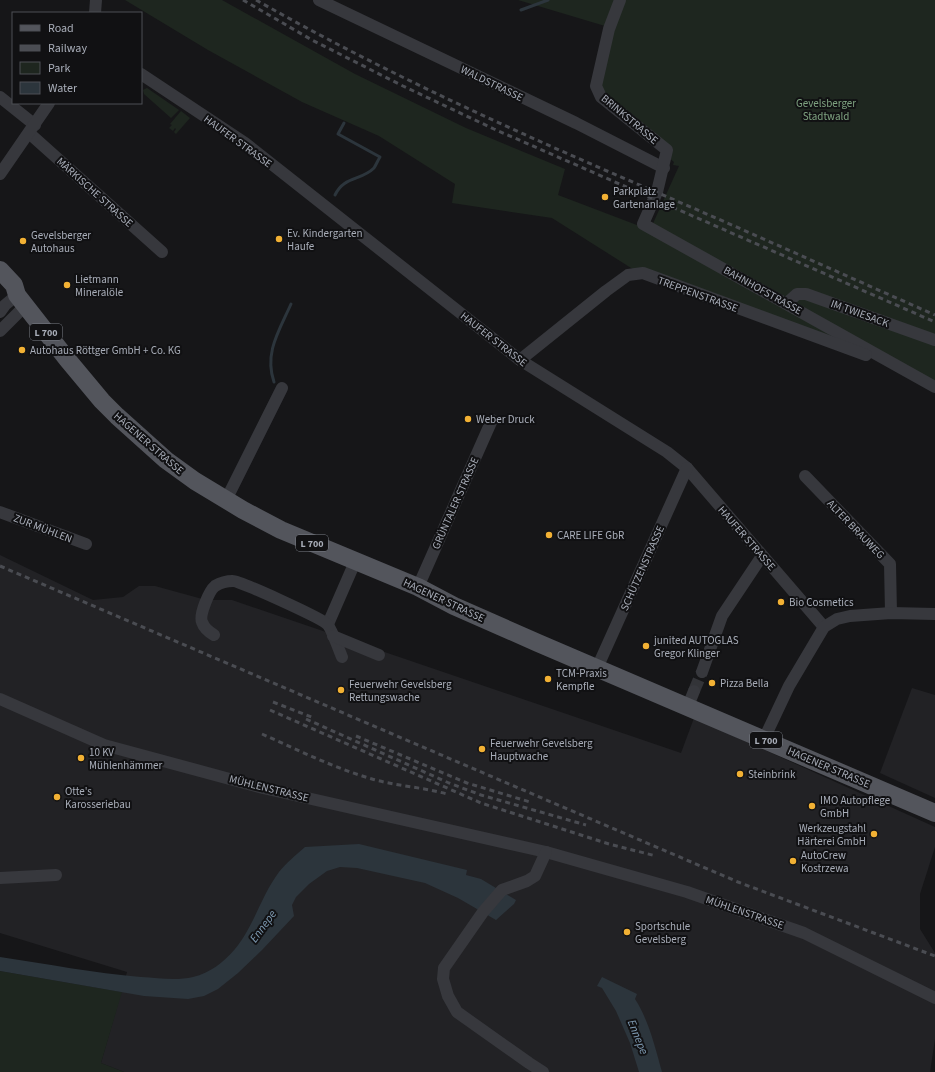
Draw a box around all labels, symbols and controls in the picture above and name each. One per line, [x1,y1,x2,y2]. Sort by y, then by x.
legend [12,12,142,104]
text: Road [48,20,74,37]
text: Railway [48,40,87,57]
text: Park [48,60,70,77]
street label: WALDSTRASSE [458,62,526,105]
text: Water [48,80,78,97]
street label: BRINKSTRASSE [598,91,662,148]
park label: Gevelsberger Stadtwald [796,96,856,124]
street label: HAUFER STRASSE [201,112,275,171]
street label: MÄRKISCHE STRASSE [53,154,136,231]
place label: Parkplatz Gartenanlage [613,184,675,212]
marker: Parkplatz Gartenanlage [600,192,610,202]
place label: Ev. Kindergarten Haufe [287,226,363,254]
place label: Gevelsberger Autohaus [31,228,91,256]
marker: Ev. Kindergarten Haufe [274,234,284,244]
marker: Gevelsberger Autohaus [18,236,28,246]
street label: BAHNHOFSTRASSE [721,263,805,318]
place label: Lietmann Mineralöle [75,272,124,300]
street label: TREPPENSTRASSE [656,273,740,316]
marker: Lietmann Mineralöle [62,280,72,290]
street label: IM TWIESACK [829,296,892,331]
street label: HAUFER STRASSE [457,309,530,370]
road number: L 700 [30,324,62,340]
place label: Autohaus Röttger GmbH + Co. KG [30,343,181,358]
marker: Autohaus Röttger GmbH + Co. KG [17,345,27,355]
street label: HAGENER STRASSE [110,409,187,478]
place label: Weber Druck [476,412,535,427]
marker: Weber Druck [463,414,473,424]
street label: GRÜNTALER STRASSE [428,455,483,552]
street label: ALTER BRAUWEG [824,496,888,562]
street label: HAUFER STRASSE [714,503,779,574]
street label: ZUR MÜHLEN [11,510,74,547]
street label: SCHÜTZENSTRASSE [617,523,668,613]
place label: CARE LIFE GbR [557,528,624,543]
marker: CARE LIFE GbR [544,530,554,540]
road number: L 700 [296,535,328,551]
street label: HAGENER STRASSE [401,575,487,626]
place label: Bio Cosmetics [789,595,854,610]
marker: Bio Cosmetics [776,597,786,607]
place label: junited AUTOGLAS Gregor Klinger [653,633,739,661]
marker: junited AUTOGLAS Gregor Klinger [641,641,651,651]
place label: TCM-Praxis Kempfle [556,666,607,694]
marker: TCM-Praxis Kempfle [543,674,553,684]
place label: Pizza Bella [720,676,769,691]
place label: Feuerwehr Gevelsberg Rettungswache [349,677,452,705]
marker: Pizza Bella [707,678,717,688]
marker: Feuerwehr Gevelsberg Rettungswache [336,685,346,695]
road number: L 700 [750,732,782,748]
place label: Feuerwehr Gevelsberg Hauptwache [490,736,593,764]
street label: HAGENER STRASSE [785,743,872,792]
marker: Feuerwehr Gevelsberg Hauptwache [477,744,487,754]
place label: 10 KV Mühlenhämmer [89,745,162,773]
marker: 10 KV Mühlenhämmer [76,753,86,763]
place label: Steinbrink [748,767,796,782]
marker: Steinbrink [735,769,745,779]
street label: MÜHLENSTRASSE [227,771,311,806]
place label: Otte's Karosseriebau [65,784,131,812]
marker: Otte's Karosseriebau [52,792,62,802]
place label: IMO Autopflege GmbH [820,793,891,821]
marker: IMO Autopflege GmbH [807,801,817,811]
place label: Werkzeugstahl Härterei GmbH [797,821,866,849]
marker: Werkzeugstahl Härterei GmbH [869,829,879,839]
place label: AutoCrew Kostrzewa [801,848,849,876]
marker: AutoCrew Kostrzewa [788,856,798,866]
street label: MÜHLENSTRASSE [704,892,786,933]
water label: Ennepe [246,906,281,946]
place label: Sportschule Gevelsberg [635,919,691,947]
marker: Sportschule Gevelsberg [622,927,632,937]
water label: Ennepe [623,1017,652,1058]

